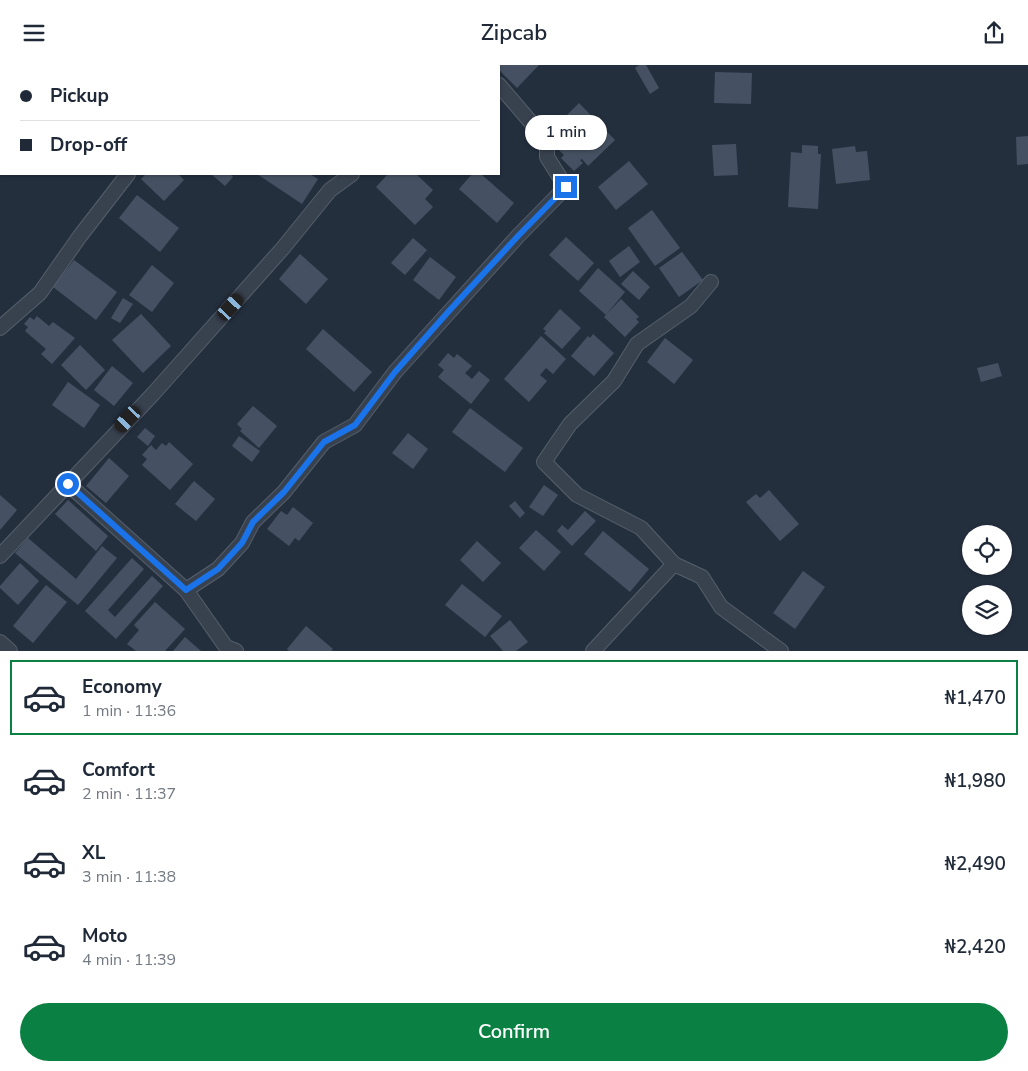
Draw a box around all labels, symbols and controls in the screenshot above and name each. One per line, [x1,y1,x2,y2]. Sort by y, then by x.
text: Zipcab [481,18,547,48]
icon: menu [20,19,48,47]
icon: share [980,19,1008,47]
text: Pickup [50,83,109,109]
callout: 1 min [525,114,607,149]
text: 1 min [546,121,586,143]
text: Drop-off [50,132,127,158]
route end [555,176,577,198]
car [215,291,246,323]
car [112,403,143,435]
route start [57,473,79,495]
map controls [962,525,1012,635]
button: locate [962,525,1012,575]
button: layers [962,585,1012,635]
text: Economy [82,674,162,700]
icon: car [22,675,67,720]
text: ₦1,470 [944,685,1006,711]
text: 1 min · 11:36 [82,700,176,722]
text: Comfort [82,757,155,783]
icon: car [22,758,67,803]
text: ₦1,980 [944,768,1006,794]
text: 2 min · 11:37 [82,783,176,805]
text: XL [82,840,105,866]
icon: car [22,841,67,886]
text: ₦2,490 [944,851,1006,877]
text: 3 min · 11:38 [82,866,176,888]
text: Moto [82,923,128,949]
icon: car [22,924,67,969]
text: ₦2,420 [944,934,1006,960]
text: 4 min · 11:39 [82,949,176,971]
button: Confirm [20,1003,1008,1061]

